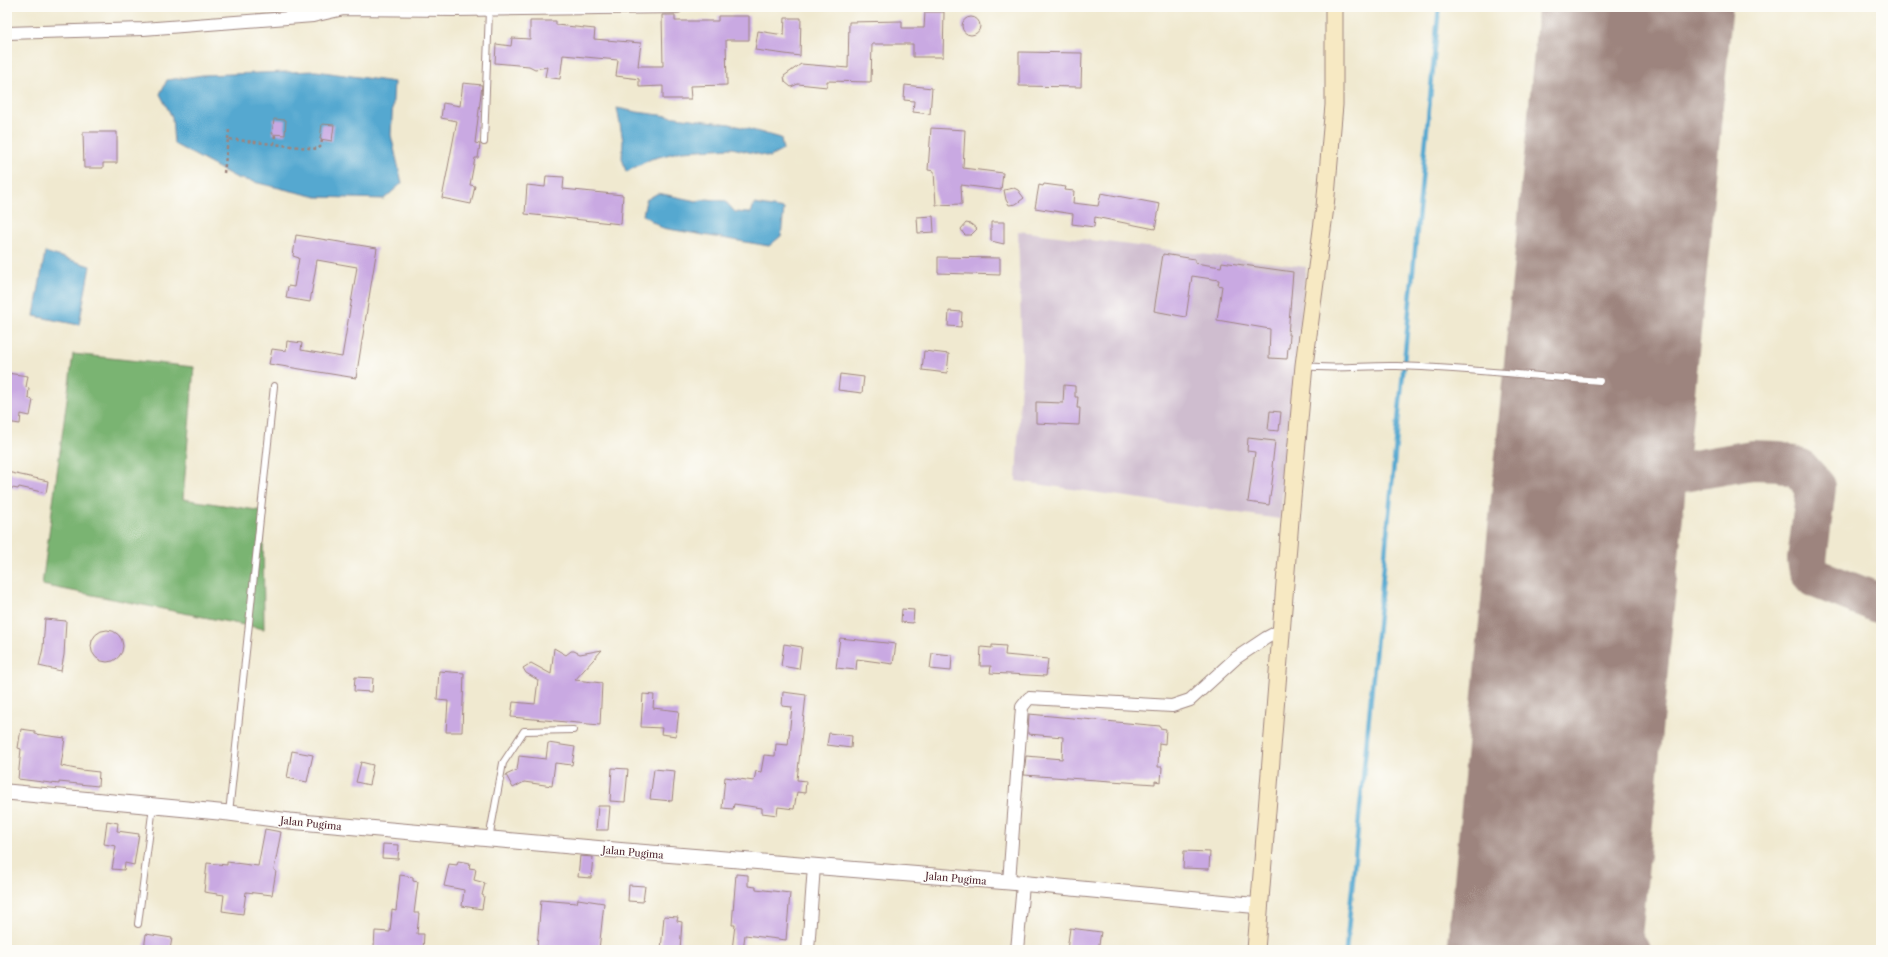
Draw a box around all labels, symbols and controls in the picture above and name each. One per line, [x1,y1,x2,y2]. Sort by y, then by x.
street label: Jalan Pugima [278,814,343,833]
street label: Jalan Pugima [600,843,665,862]
street label: Jalan Pugima [923,869,988,888]

